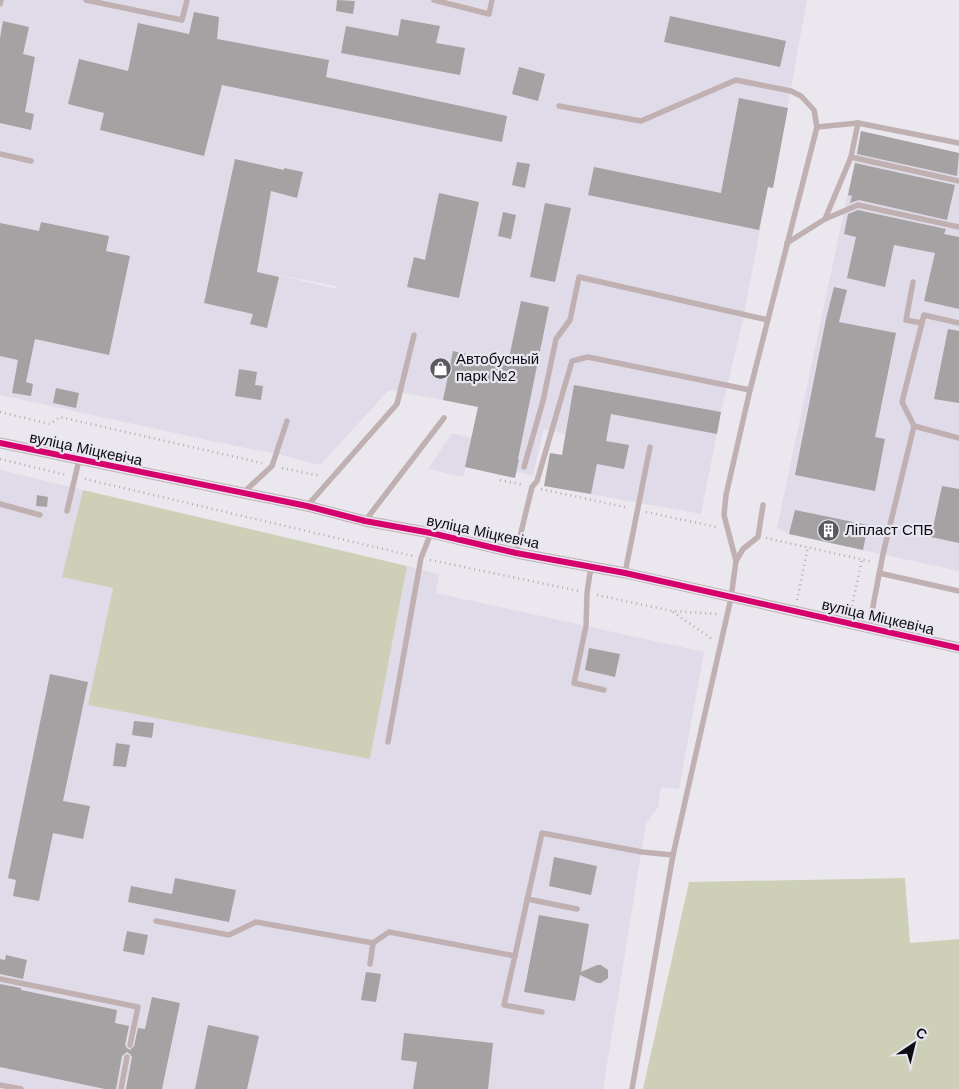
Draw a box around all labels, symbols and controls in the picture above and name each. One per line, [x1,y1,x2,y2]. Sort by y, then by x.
place label: Автобусный парк №2 [456,350,539,384]
shop icon: Автобусный парк №2 [428,356,452,380]
street label: вуліца Міцкевіча [28,428,145,469]
street label: вуліца Міцкевіча [425,511,542,552]
building icon: Ліпласт СПБ [817,518,841,542]
place label: Ліпласт СПБ [845,521,934,538]
street label: вуліца Міцкевіча [820,595,937,638]
north arrow [889,1019,939,1069]
text: С [913,1024,930,1043]

